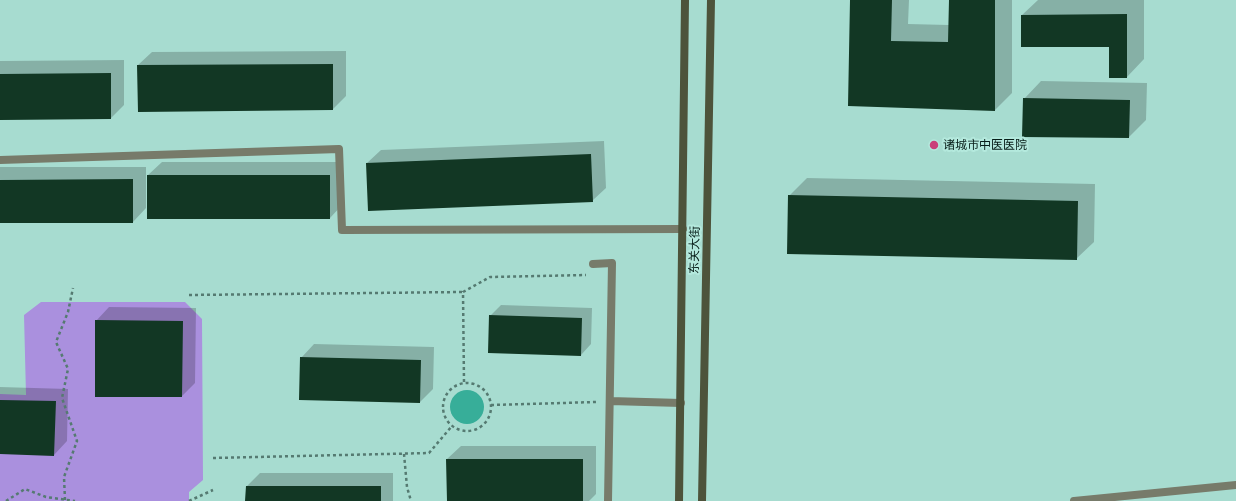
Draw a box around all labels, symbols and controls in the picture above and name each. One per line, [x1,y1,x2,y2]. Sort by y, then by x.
place label: 诸城市中医医院 [943,138,1027,152]
marker: 诸城市中医医院 [928,139,940,151]
street label: 东关大街 [687,226,703,274]

